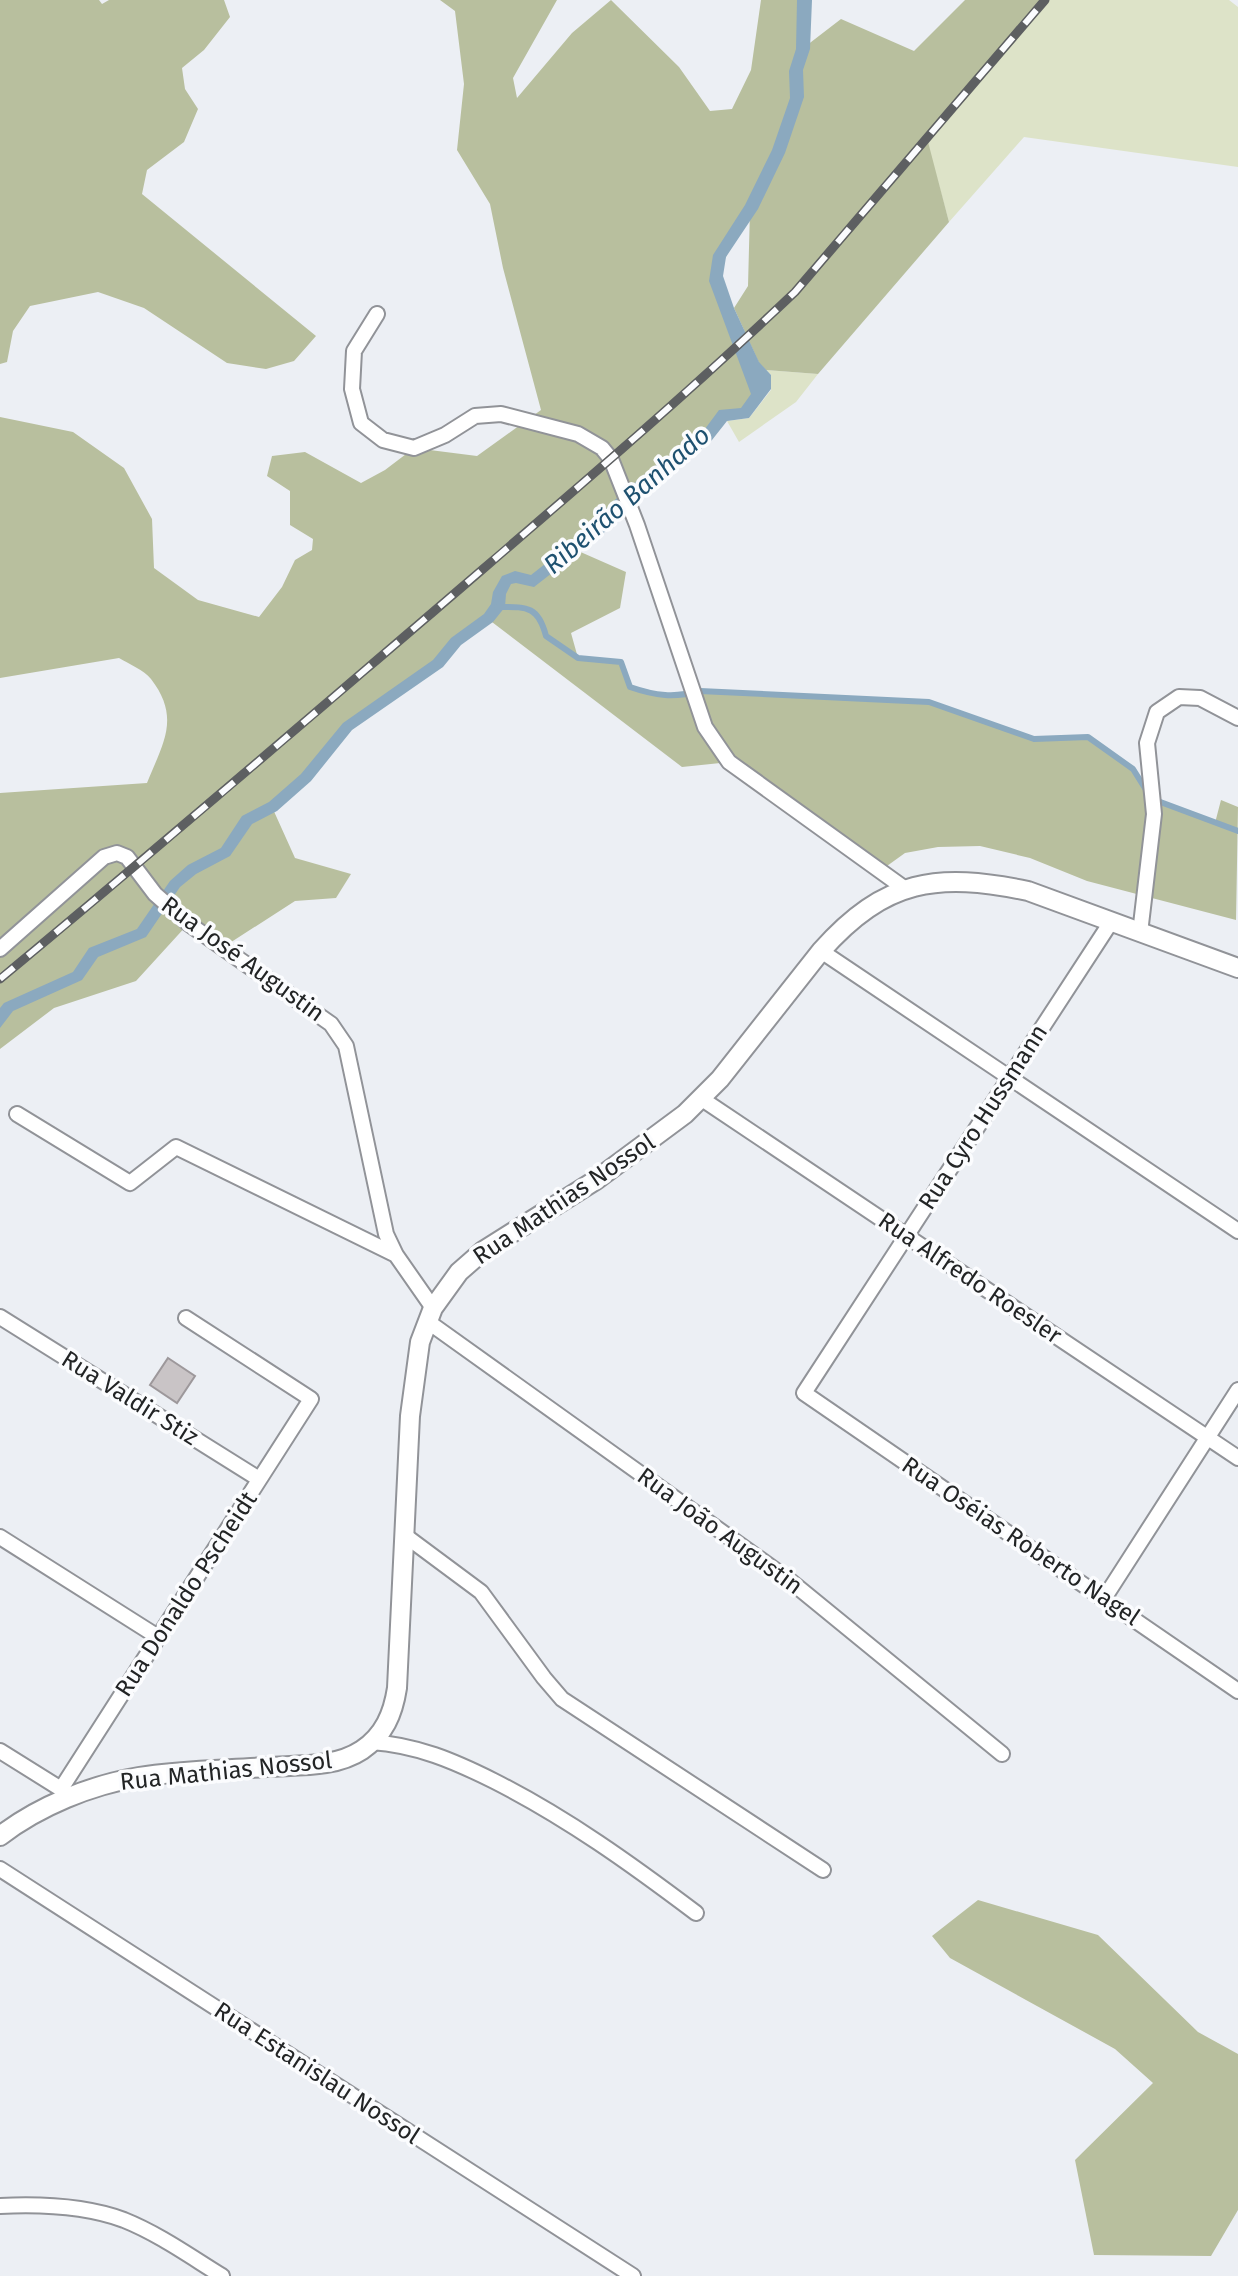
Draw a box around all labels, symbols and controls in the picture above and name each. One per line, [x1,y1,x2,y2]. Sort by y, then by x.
water label: Ribeirão Banhado [538,419,716,581]
street label: Rua José Augustin [156,891,330,1027]
street label: Rua Cyro Hussmann [913,1019,1053,1215]
street label: Rua Mathias Nossol [468,1128,660,1270]
street label: Rua Alfredo Roesler [873,1206,1067,1350]
street label: Rua Valdir Stiz [57,1345,203,1451]
street label: Rua Oséias Roberto Nagel [897,1451,1145,1631]
street label: Rua João Augustin [632,1462,808,1600]
street label: Rua Donaldo Pscheidt [109,1486,263,1702]
street label: Rua Mathias Nossol [119,1746,333,1796]
street label: Rua Estanislau Nossol [209,1996,425,2150]

